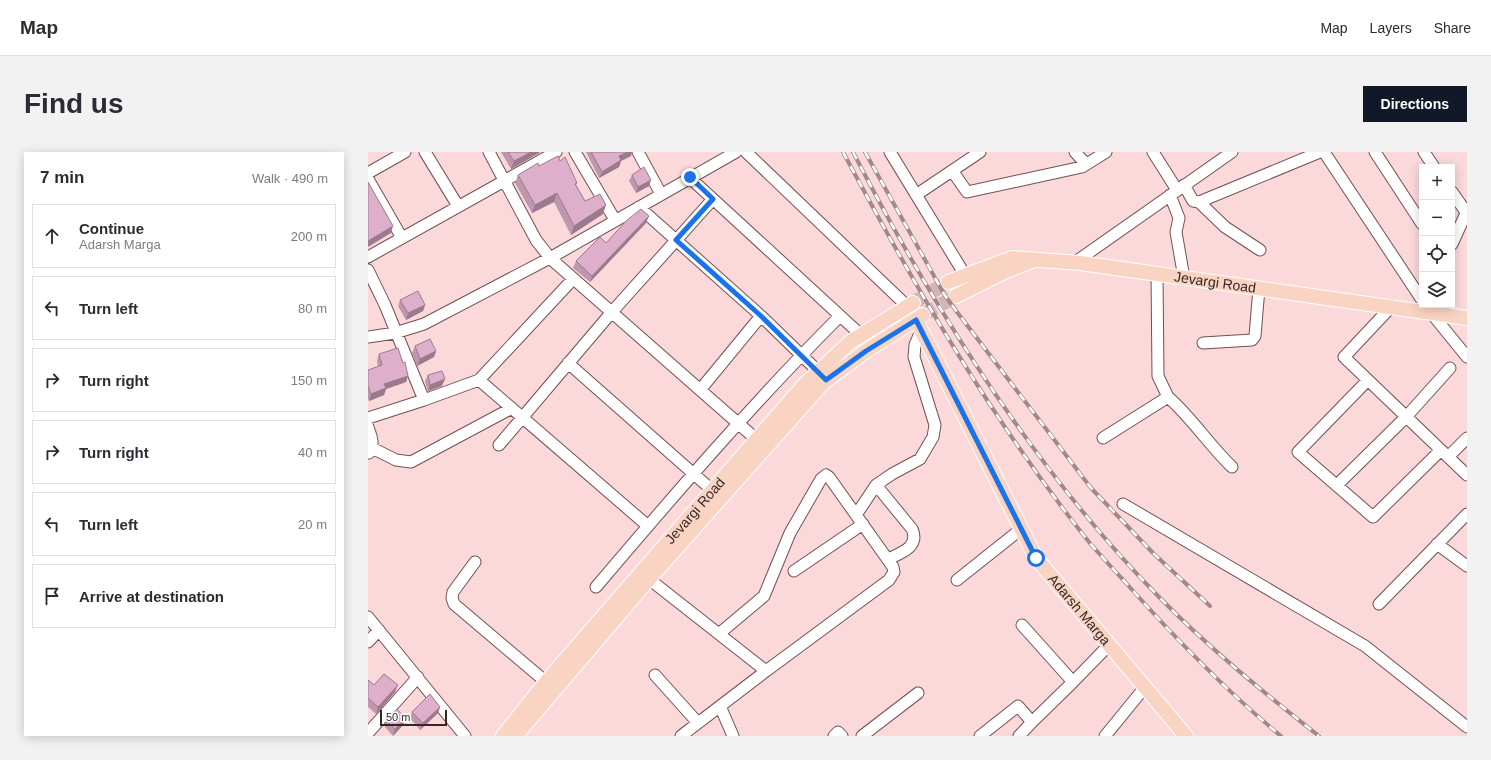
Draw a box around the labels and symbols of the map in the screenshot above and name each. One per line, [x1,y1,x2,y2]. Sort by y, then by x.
route end [681,168,699,186]
street label: Jevargi Road [1173,268,1257,296]
street label: Jevargi Road [662,474,728,547]
route start [1027,549,1045,567]
street label: Adarsh Marga [1045,571,1114,649]
scale bar [380,708,447,727]

